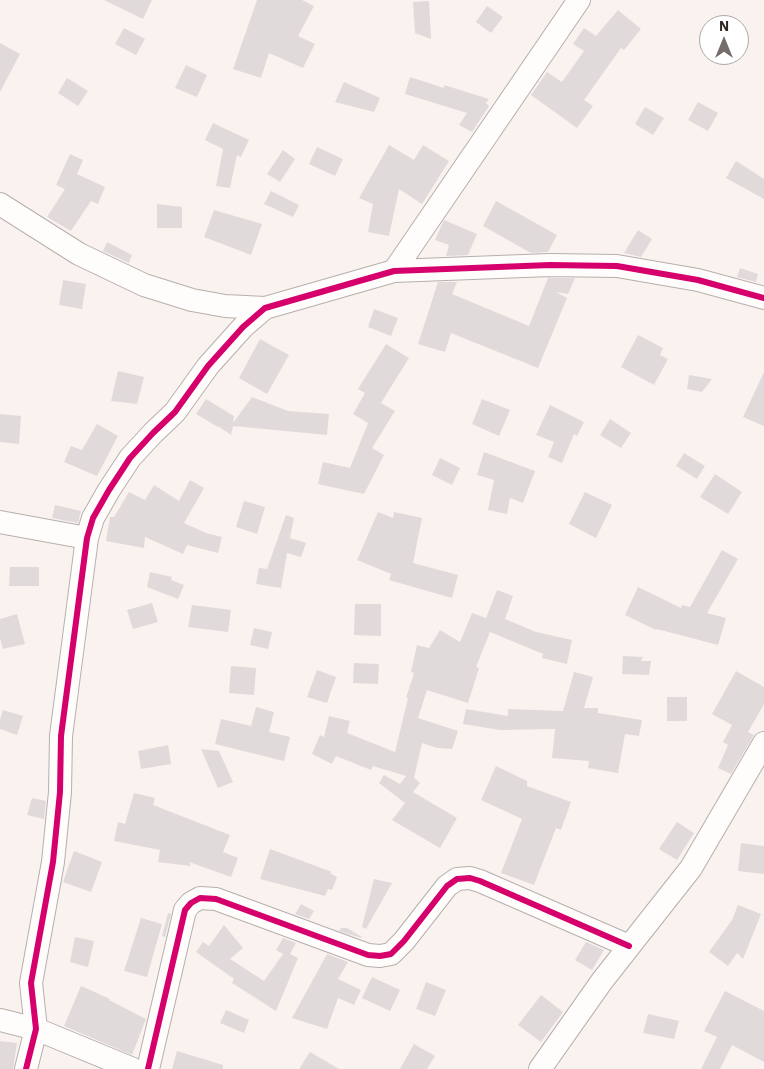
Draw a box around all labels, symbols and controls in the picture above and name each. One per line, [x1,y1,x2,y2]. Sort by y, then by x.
north arrow [699,15,749,65]
text: N [719,17,729,35]

